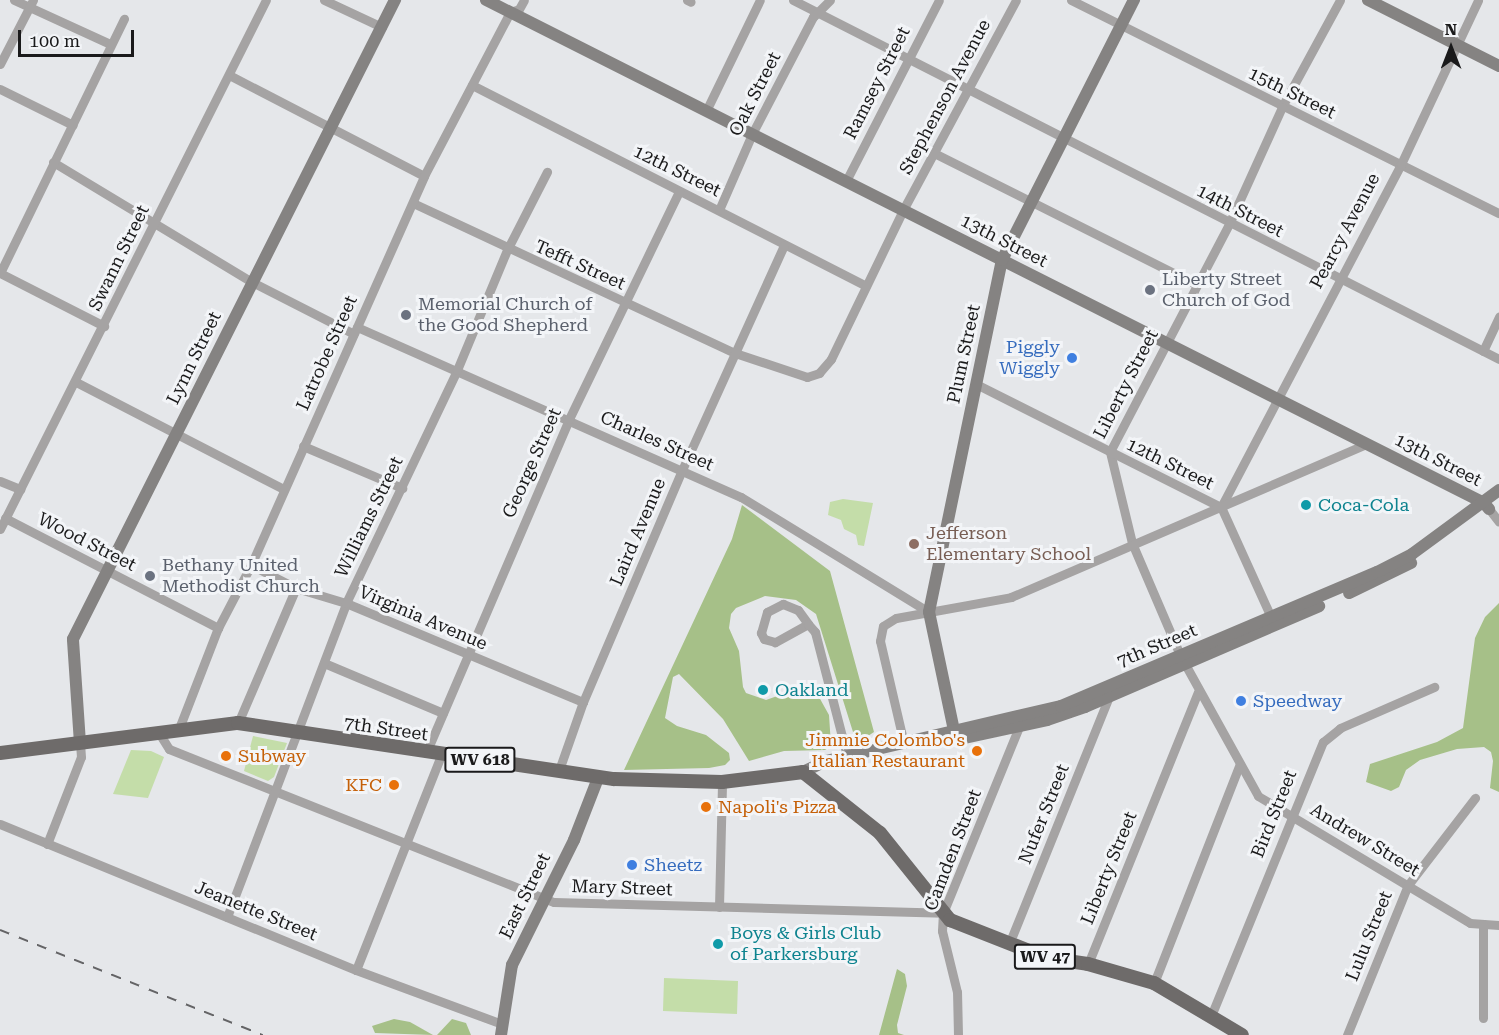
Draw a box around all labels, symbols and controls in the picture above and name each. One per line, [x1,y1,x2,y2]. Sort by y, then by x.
street label: Stephenson Avenue [895,16,995,178]
scale bar [21,18,136,56]
north arrow [1421,18,1481,78]
text: N [1445,20,1457,39]
street label: Ramsey Street [839,23,915,143]
text: 100 m [29,30,80,51]
street label: Oak Street [725,48,785,140]
street label: 15th Street [1245,63,1339,123]
street label: 12th Street [630,141,724,201]
street label: Pearcy Avenue [1305,170,1385,292]
street label: 14th Street [1193,180,1287,242]
street label: Swann Street [84,202,154,314]
street label: 13th Street [957,210,1051,272]
street label: Tefft Street [531,235,629,295]
place label: Liberty Street Church of God [1162,269,1290,312]
marker: Liberty Street Church of God [1143,283,1157,297]
street label: Latrobe Street [292,292,362,414]
place label: Memorial Church of the Good Shepherd [418,294,592,336]
street label: Plum Street [943,302,985,406]
street label: Lynn Street [162,308,226,408]
marker: Memorial Church of the Good Shepherd [399,308,413,322]
street label: Liberty Street [1089,326,1163,442]
place label: Piggly Wiggly [999,337,1060,380]
marker: Piggly Wiggly [1065,351,1079,365]
street label: George Street [498,405,566,521]
street label: Charles Street [597,406,717,476]
street label: 13th Street [1391,429,1485,491]
street label: 12th Street [1123,434,1217,494]
street label: Williams Street [330,453,408,581]
street label: Laird Avenue [606,475,670,589]
place label: Coca-Cola [1318,494,1409,516]
marker: Coca-Cola [1299,498,1313,512]
street label: Wood Street [34,508,140,576]
place label: Jefferson Elementary School [926,523,1091,566]
marker: Jefferson Elementary School [907,537,921,551]
place label: Bethany United Methodist Church [162,555,320,598]
marker: Bethany United Methodist Church [143,569,157,583]
street label: Virginia Avenue [355,581,491,655]
street label: 7th Street [1114,620,1200,672]
place label: Oakland [775,679,848,701]
marker: Oakland [756,683,770,697]
place label: Speedway [1253,690,1342,712]
marker: Speedway [1234,694,1248,708]
street label: 7th Street [343,712,429,746]
place label: Jimmie Colombo's Italian Restaurant [805,730,965,772]
marker: Jimmie Colombo's Italian Restaurant [970,744,984,758]
place label: Subway [238,745,306,767]
road number: WV 618 [444,747,516,773]
marker: Subway [219,749,233,763]
street label: Nufer Street [1014,761,1074,867]
street label: Bird Street [1247,767,1301,861]
place label: KFC [345,774,382,796]
marker: KFC [387,778,401,792]
street label: Camden Street [920,786,986,914]
place label: Napoli's Pizza [718,796,837,818]
street label: Andrew Street [1306,799,1424,881]
marker: Napoli's Pizza [699,800,713,814]
street label: Liberty Street [1077,808,1141,928]
street label: East Street [495,850,555,942]
place label: Sheetz [644,854,702,876]
marker: Sheetz [625,858,639,872]
street label: Mary Street [571,875,673,901]
street label: Jeanette Street [191,877,321,945]
street label: Lulu Street [1341,888,1397,984]
place label: Boys & Girls Club of Parkersburg [730,923,881,966]
marker: Boys & Girls Club of Parkersburg [711,937,725,951]
road number: WV 47 [1014,944,1076,970]

